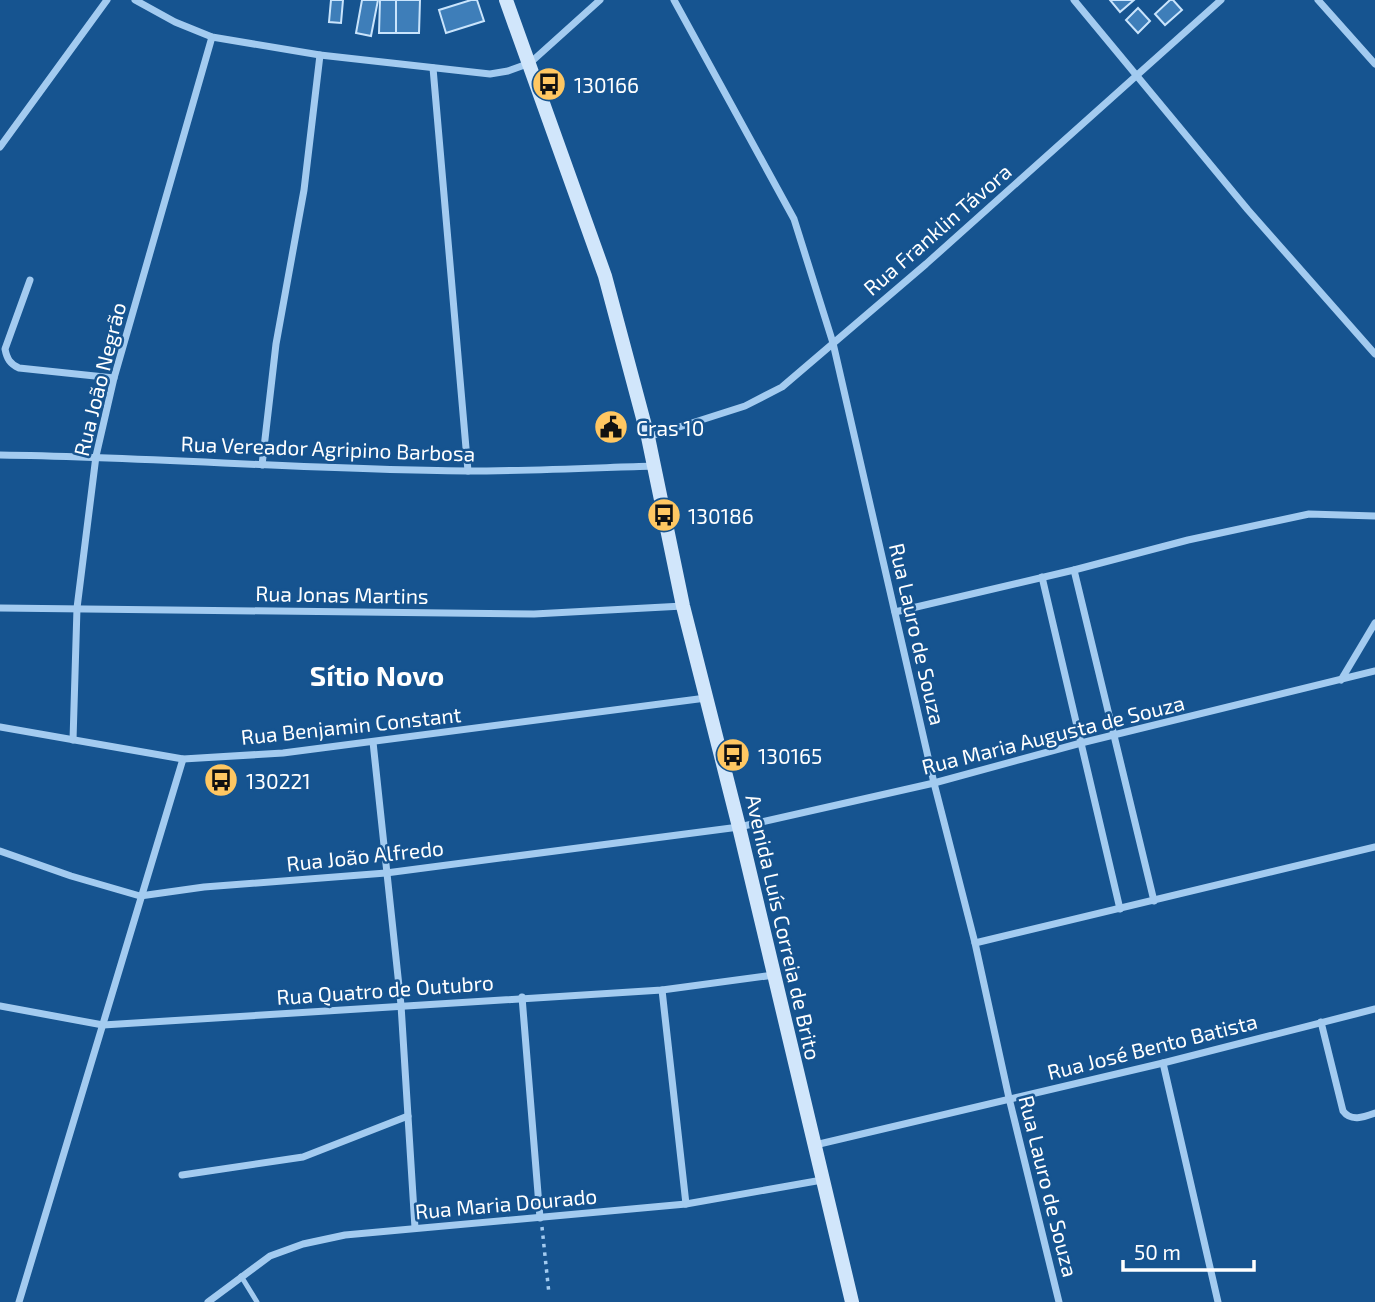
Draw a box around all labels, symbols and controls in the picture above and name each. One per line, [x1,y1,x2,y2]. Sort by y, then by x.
bus stop icon: 130166 [530,65,568,103]
place label: 130166 [574,72,639,97]
street label: Rua Franklin Távora [858,158,1016,300]
street label: Rua João Negrão [68,299,130,459]
public building icon: Cras 10 [592,408,630,446]
place label: Cras 10 [636,415,704,440]
street label: Rua Vereador Agripino Barbosa [180,430,476,466]
bus stop icon: 130186 [645,496,683,534]
place label: 130186 [688,503,754,528]
street label: Rua Lauro de Souza [885,541,951,727]
street label: Rua Jonas Martins [255,580,429,608]
district label: Sítio Novo [310,658,444,692]
street label: Rua Maria Augusta de Souza [919,689,1187,779]
street label: Rua Benjamin Constant [240,701,463,750]
bus stop icon: 130165 [714,736,752,774]
place label: 130165 [758,743,822,768]
bus stop icon: 130221 [202,761,240,799]
place label: 130221 [246,768,311,793]
street label: Avenida Luís Correia de Brito [741,792,827,1062]
street label: Rua João Alfredo [285,834,445,876]
street label: Rua Quatro de Outubro [276,969,494,1010]
street label: Rua José Bento Batista [1044,1008,1260,1084]
street label: Rua Lauro de Souza [1014,1093,1084,1279]
street label: Rua Maria Dourado [414,1183,598,1223]
scale bar [1123,1228,1254,1272]
text: 50 m [1134,1239,1181,1264]

